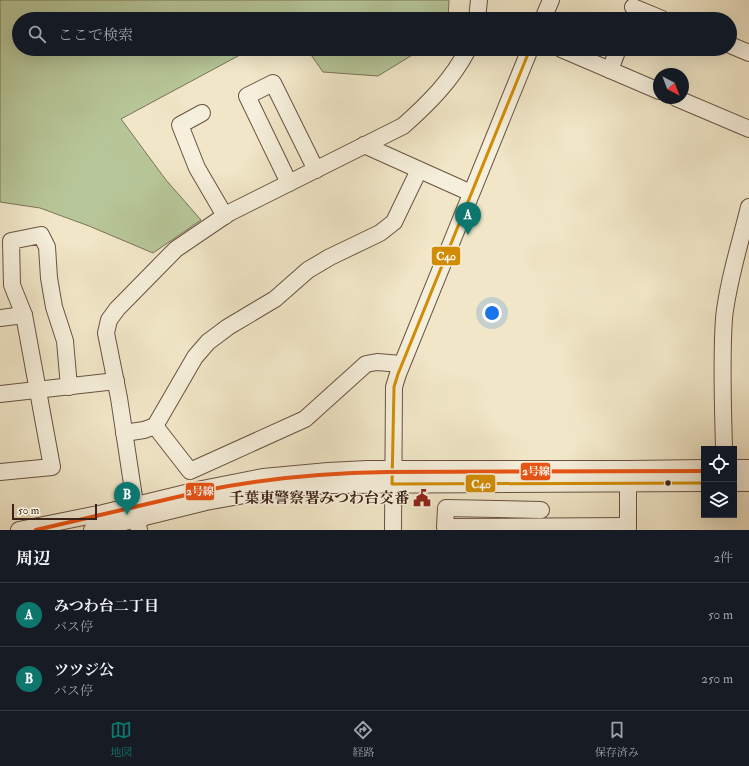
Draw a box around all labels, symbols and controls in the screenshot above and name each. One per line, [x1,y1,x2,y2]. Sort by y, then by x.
search box [12,12,737,56]
icon: search [26,23,48,45]
text: ここで検索 [58,26,133,45]
north arrow [653,68,689,104]
pin: A [455,202,481,235]
line badge: C40 [431,246,461,266]
text: C40 [436,250,456,264]
your location [482,303,502,323]
map controls [701,446,737,518]
button: locate [701,446,737,482]
line badge: 2号線 [520,462,551,481]
text: 2号線 [522,465,551,478]
line badge: C40 [465,474,496,493]
text: C40 [471,478,491,492]
unlabelled marker [663,478,673,488]
pin: B [114,482,140,515]
line badge: 2号線 [185,482,215,501]
button: layers [701,482,737,518]
text: 2号線 [186,485,215,498]
public building icon: 千葉東警察署みつわ台交番 [412,488,432,508]
place label: 千葉東警察署みつわ台交番 [229,489,410,508]
scale bar [12,502,97,521]
text: 50 m [18,504,39,517]
text: 周辺 [16,548,50,569]
text: 2件 [713,550,733,566]
text: みつわ台二丁目 [54,597,159,616]
text: A [25,607,33,623]
text: 50 m [708,607,733,623]
text: バス停 [54,619,93,635]
text: ツツジ公 [54,661,114,680]
text: B [25,671,33,687]
text: 250 m [701,671,733,687]
text: バス停 [54,683,93,699]
tab: 地図 [110,719,132,759]
tab: 経路 [352,719,374,759]
tab: 保存済み [595,719,639,759]

